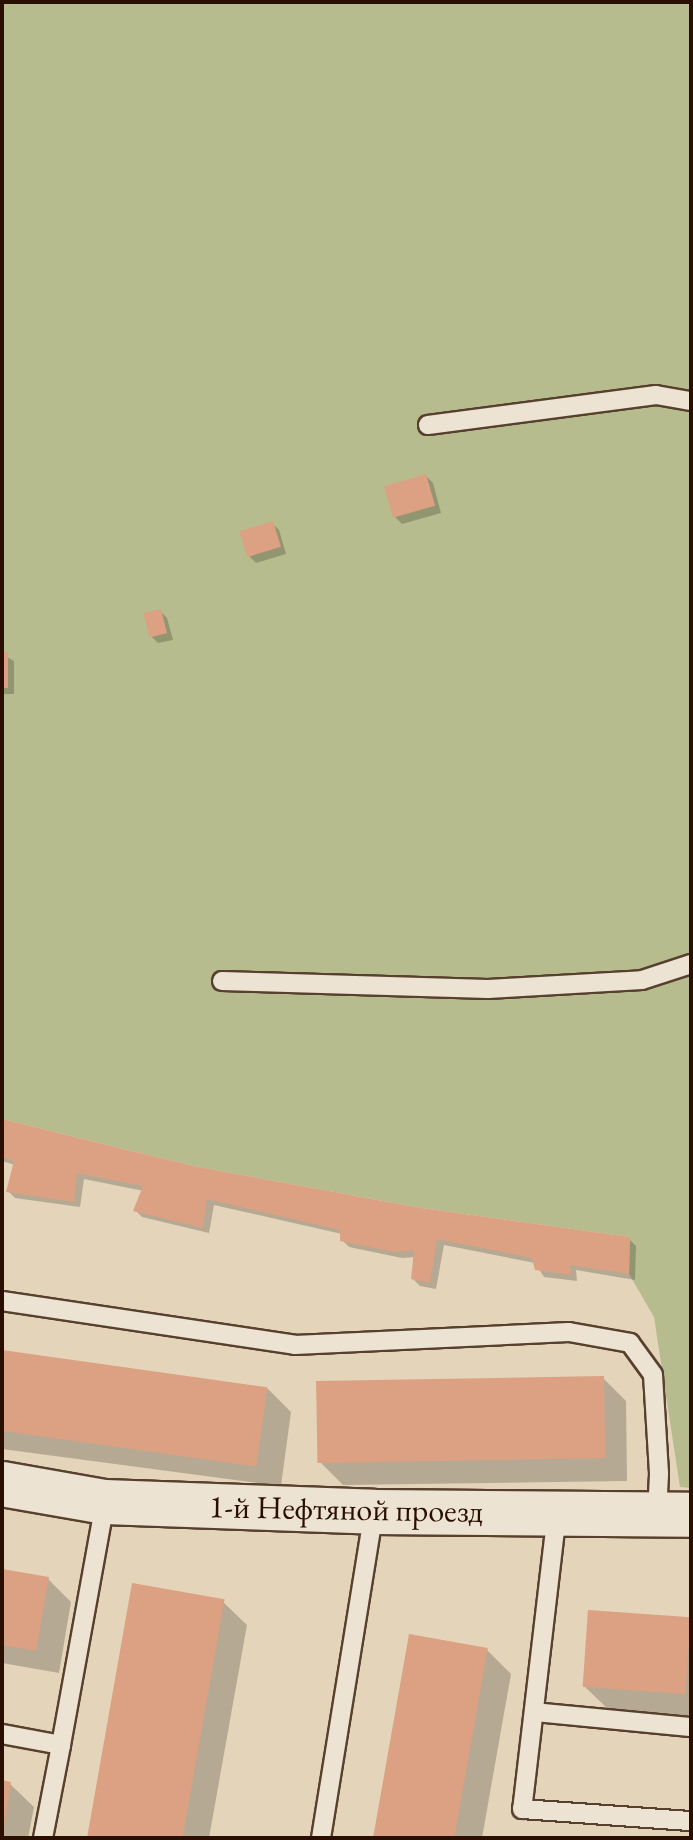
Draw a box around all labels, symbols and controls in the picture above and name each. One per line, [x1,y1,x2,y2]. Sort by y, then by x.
street label: 1-й Нефтяной проезд [209,1487,483,1531]

